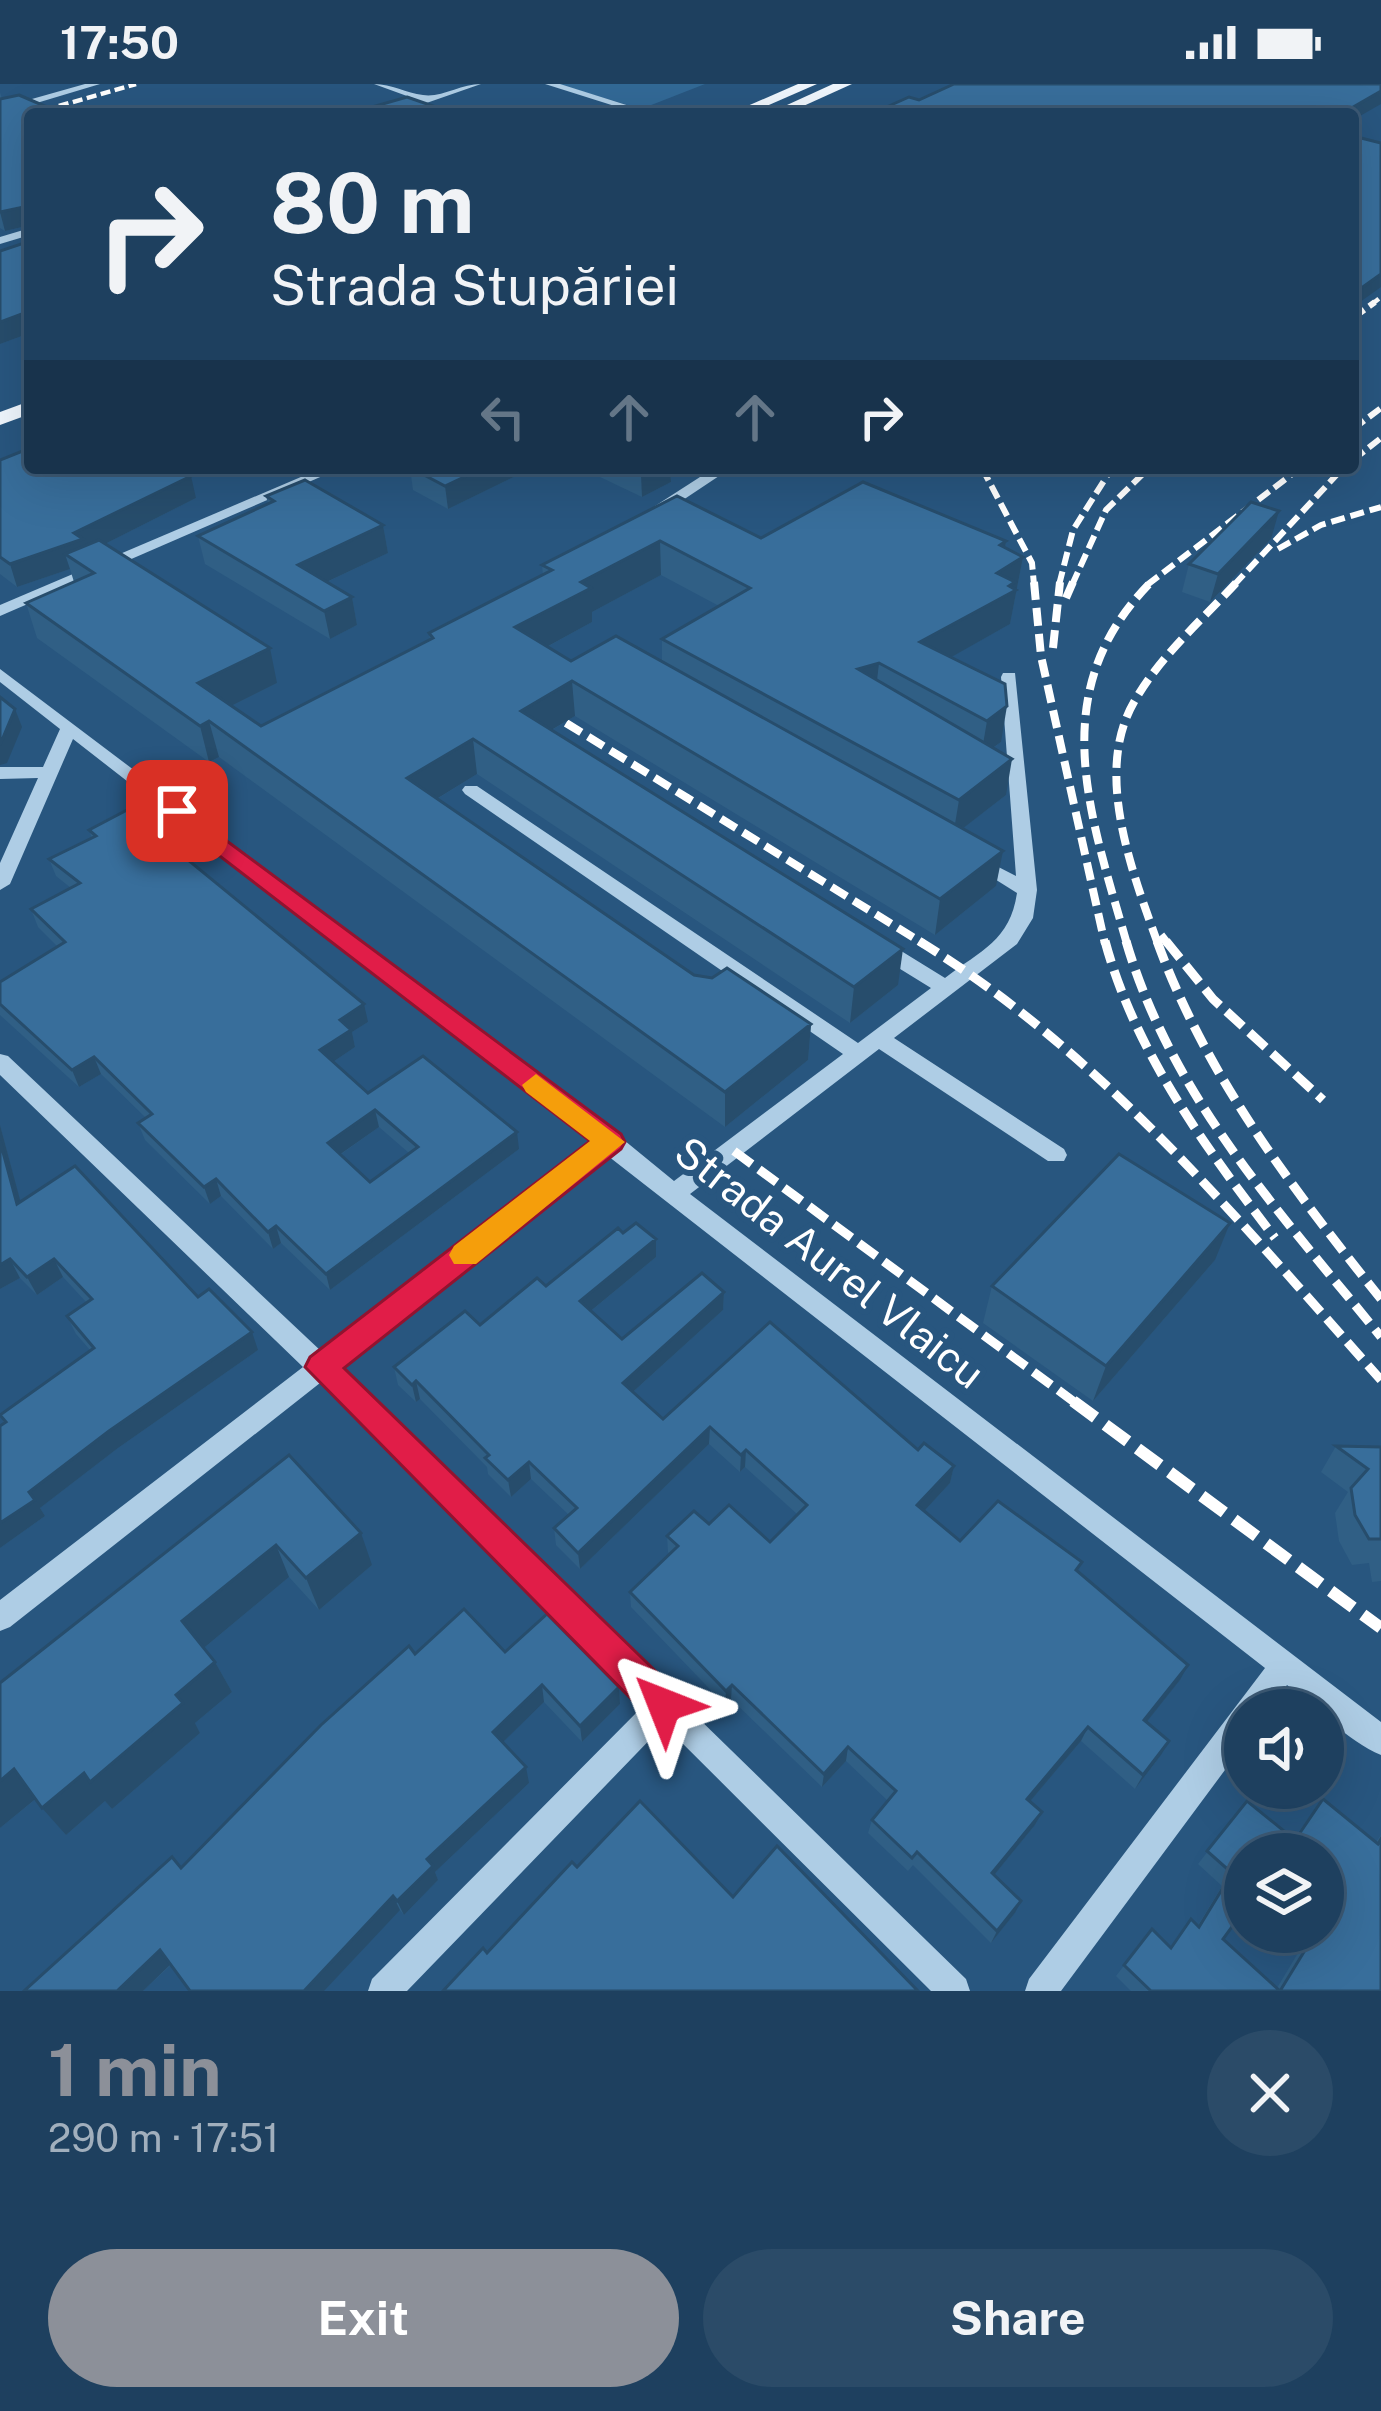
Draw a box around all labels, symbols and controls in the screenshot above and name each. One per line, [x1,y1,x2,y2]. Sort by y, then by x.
text: 17:50 [60,16,179,69]
text: 80 m [270,153,474,252]
icon: right [72,156,228,312]
text: Strada Stupăriei [270,254,679,317]
icon: left [470,384,536,450]
icon: ahead [596,384,662,450]
icon: ahead [722,384,788,450]
icon: right [848,384,914,450]
pin [126,760,228,862]
icon: arrive [144,778,210,844]
street label: Strada Aurel Vlaicu [666,1126,994,1398]
position arrow [601,1642,727,1768]
map controls [1224,1689,1344,1953]
button: sound [1224,1689,1344,1809]
button: layers [1224,1833,1344,1953]
text: 1 min [48,2028,222,2112]
button: close [1207,2030,1333,2156]
text: 290 m · 17:51 [48,2115,279,2161]
button: Exit [48,2249,679,2387]
button: Share [703,2249,1333,2387]

